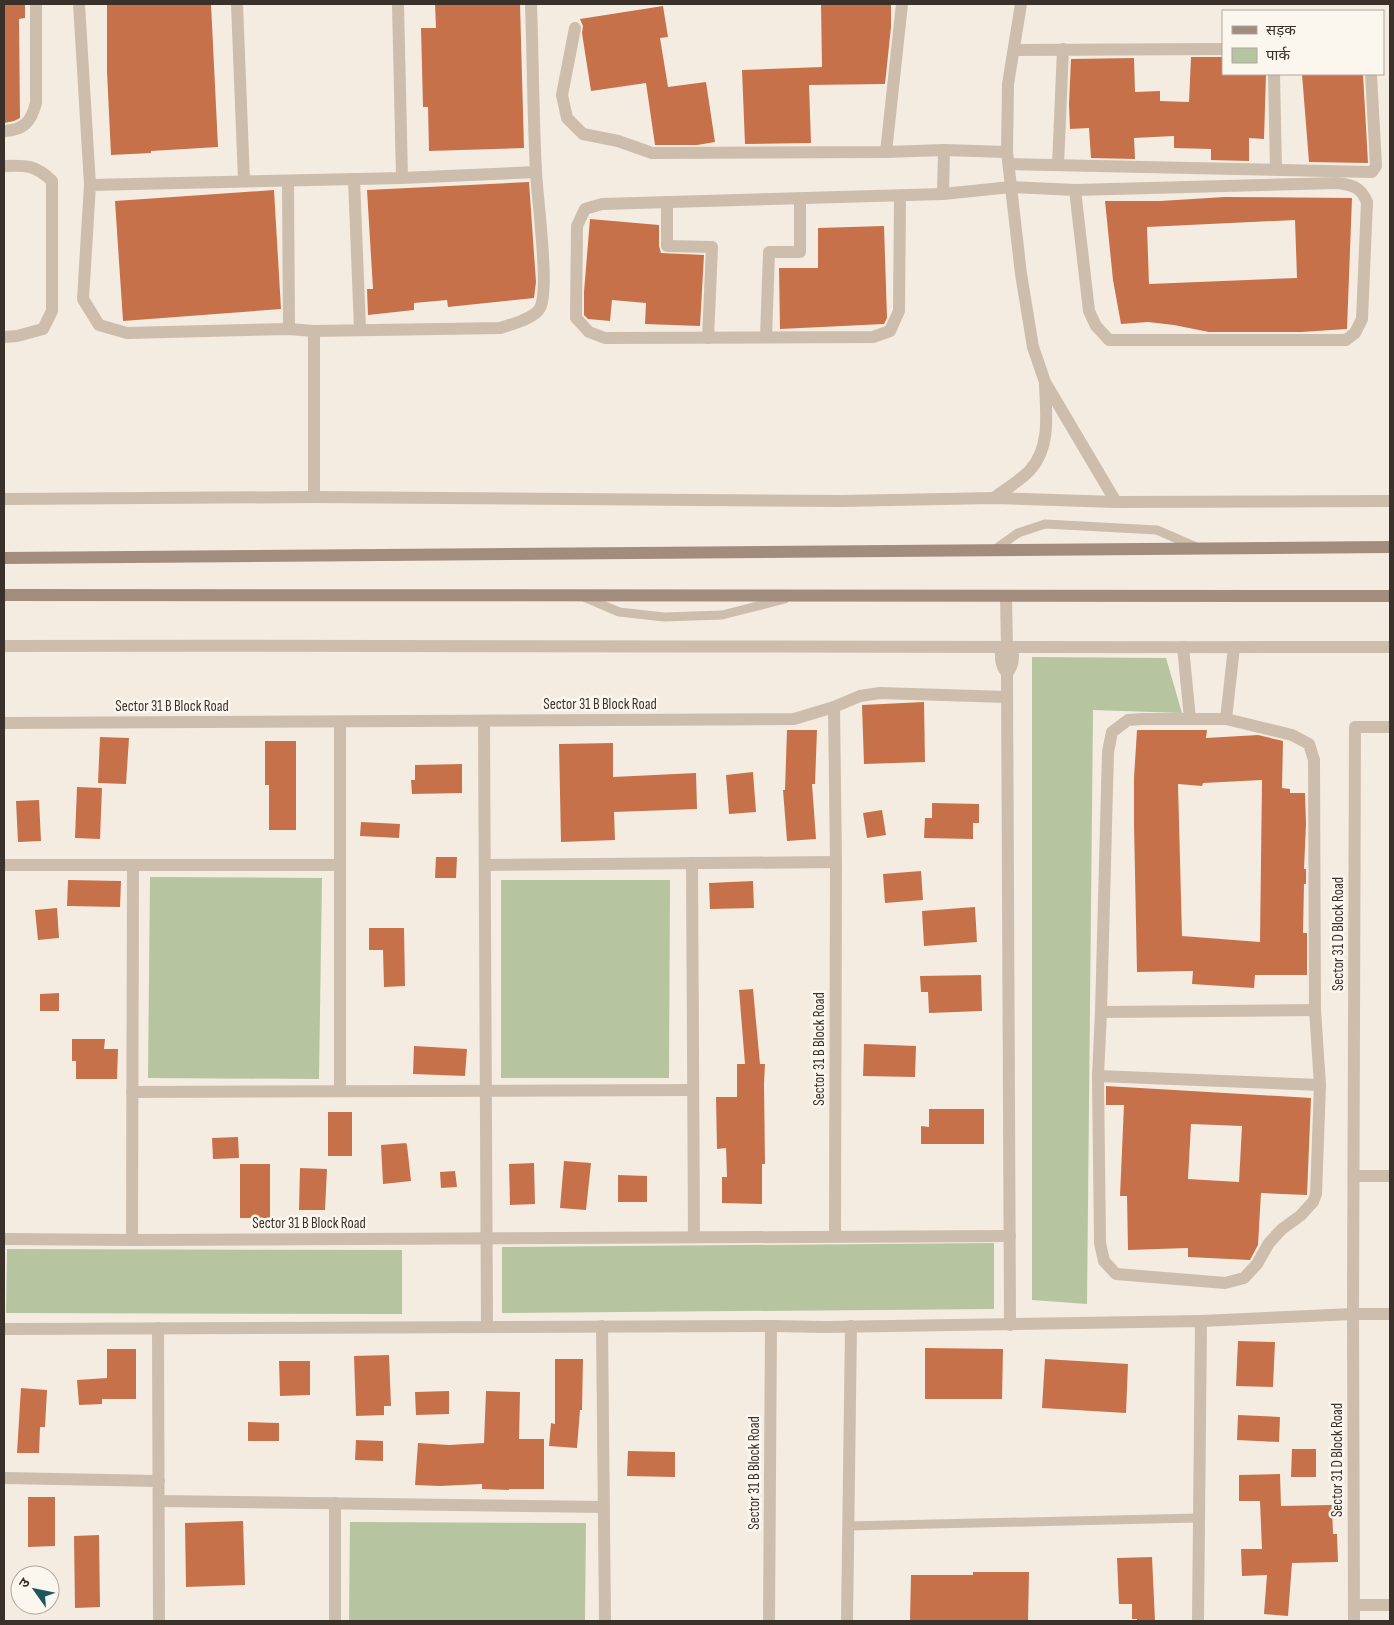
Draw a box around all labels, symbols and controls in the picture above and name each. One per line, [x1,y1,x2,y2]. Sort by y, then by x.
legend [1222,10,1384,75]
text: सड़क [1266,21,1296,40]
text: पार्क [1266,46,1290,65]
street label: Sector 31 B Block Road [543,695,657,714]
street label: Sector 31 B Block Road [115,697,229,716]
street label: Sector 31 D Block Road [1329,877,1348,991]
street label: Sector 31 B Block Road [810,992,829,1106]
street label: Sector 31 B Block Road [252,1214,366,1233]
street label: Sector 31 D Block Road [1328,1403,1347,1517]
street label: Sector 31 B Block Road [745,1416,764,1530]
north arrow [10,1565,60,1615]
text: उ [15,1574,34,1591]

